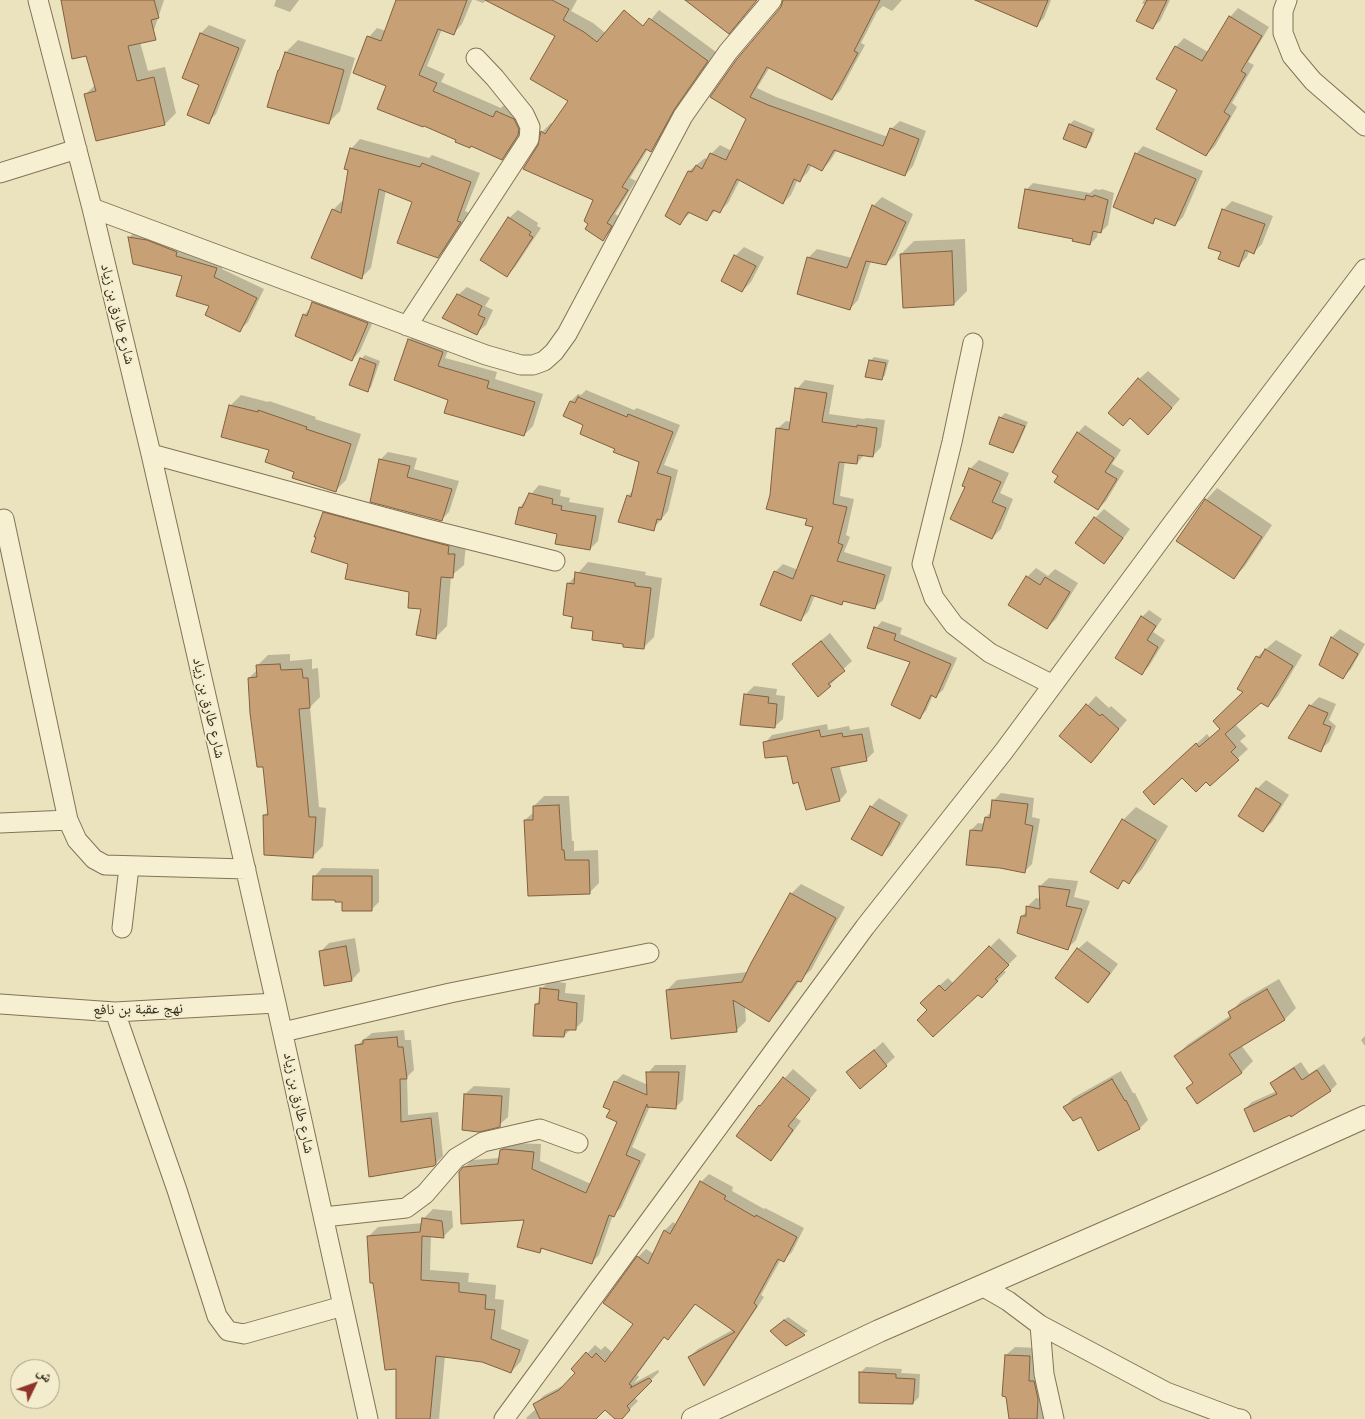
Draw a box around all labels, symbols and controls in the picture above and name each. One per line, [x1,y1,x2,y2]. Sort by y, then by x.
street label: شارع طارق بن زياد [97,262,139,366]
street label: شارع طارق بن زياد [189,656,229,760]
street label: نهج عقبة بن نافع [93,999,183,1019]
street label: شارع طارق بن زياد [280,1051,318,1155]
north arrow [10,1359,60,1409]
text: ش [34,1362,58,1386]

